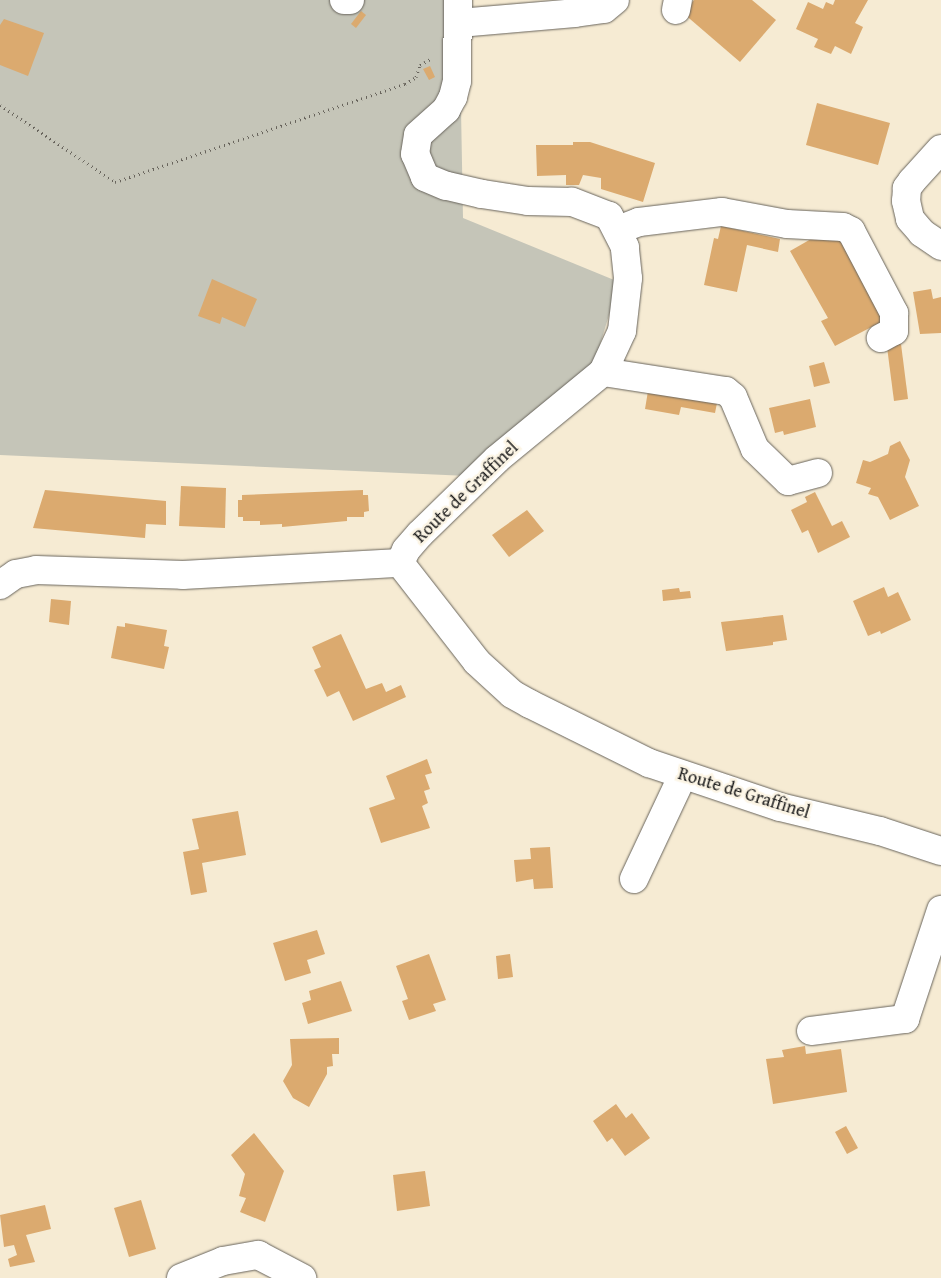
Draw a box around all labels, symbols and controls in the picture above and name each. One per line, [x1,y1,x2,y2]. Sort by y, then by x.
street label: Route de Graffinel [409,437,523,547]
street label: Route de Graffinel [676,763,812,823]

